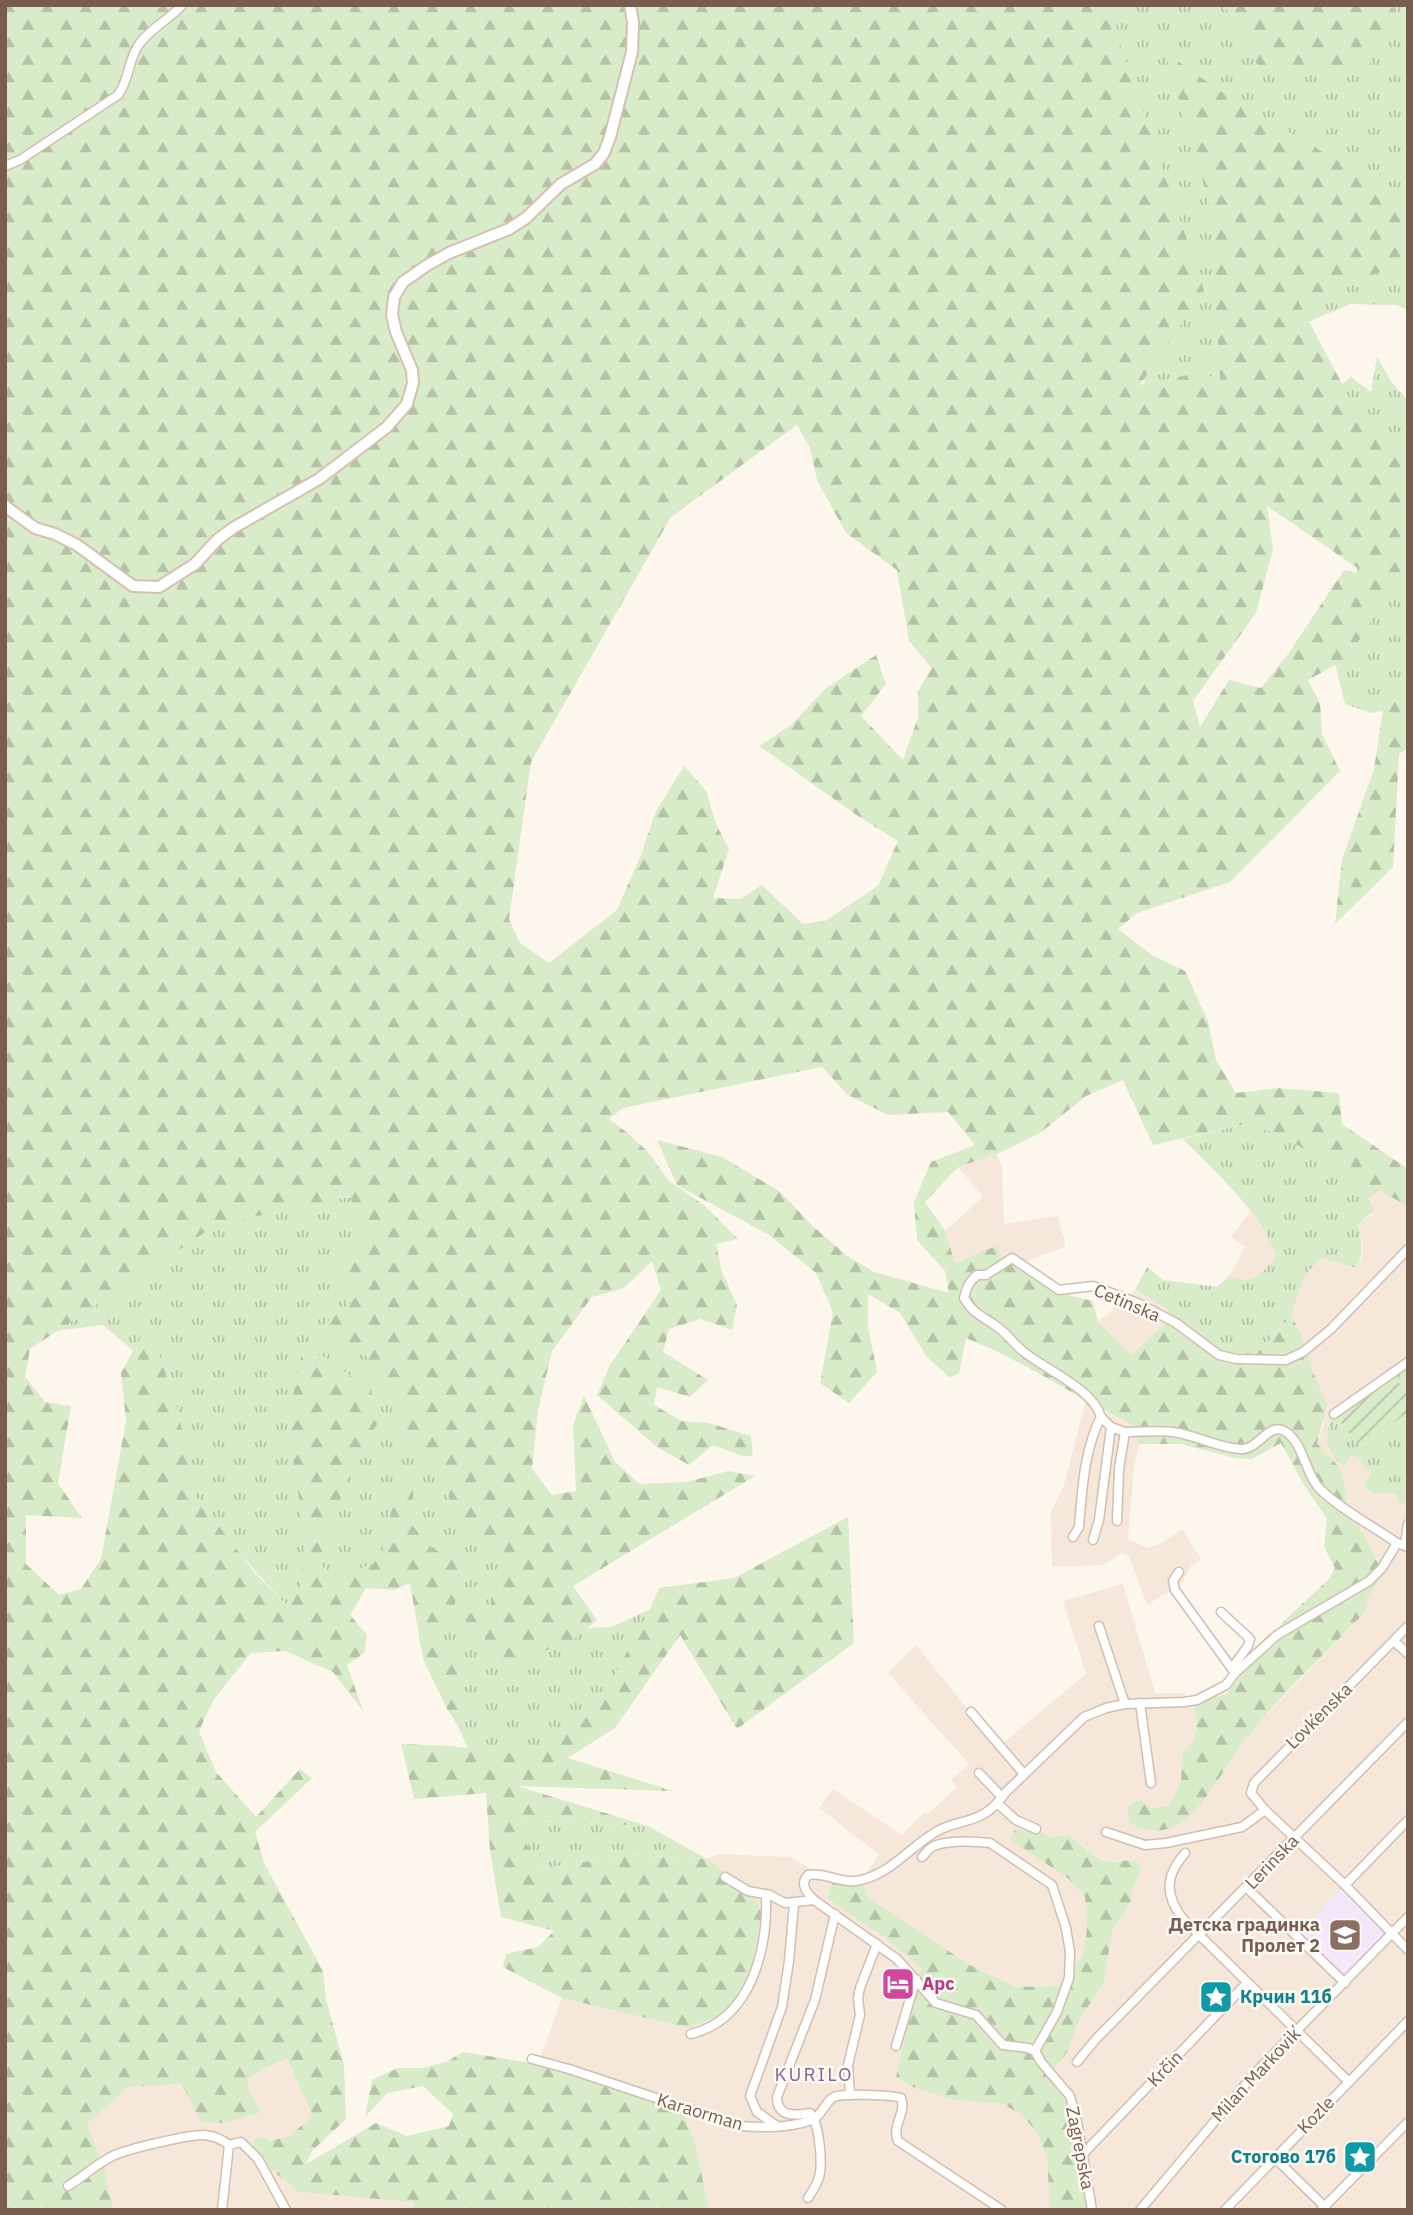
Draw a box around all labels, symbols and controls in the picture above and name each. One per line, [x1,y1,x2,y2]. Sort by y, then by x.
street label: Cetinska [1091,1278,1164,1327]
street label: Lovḱenska [1281,1677,1357,1754]
street label: Lerinska [1240,1829,1304,1894]
place label: Детска градинка Пролет 2 [1169,1913,1320,1957]
school or university icon: Детска градинка Пролет 2 [1326,1916,1364,1954]
hotel icon: Арс [879,1965,917,2003]
place label: Арс [922,1972,955,1995]
place icon: Крчин 11б [1197,1978,1235,2016]
place label: Крчин 11б [1240,1985,1332,2008]
street label: Milan Markoviḱ [1206,2020,1307,2127]
street label: Krčin [1142,2046,1187,2092]
district label: KURILO [774,2062,854,2086]
street label: Karaorman [654,2087,746,2136]
street label: Kozle [1292,2091,1339,2139]
street label: Zagrepska [1061,2104,1100,2192]
place icon: Стогово 17б [1341,2138,1379,2176]
place label: Стогово 17б [1231,2145,1336,2168]

